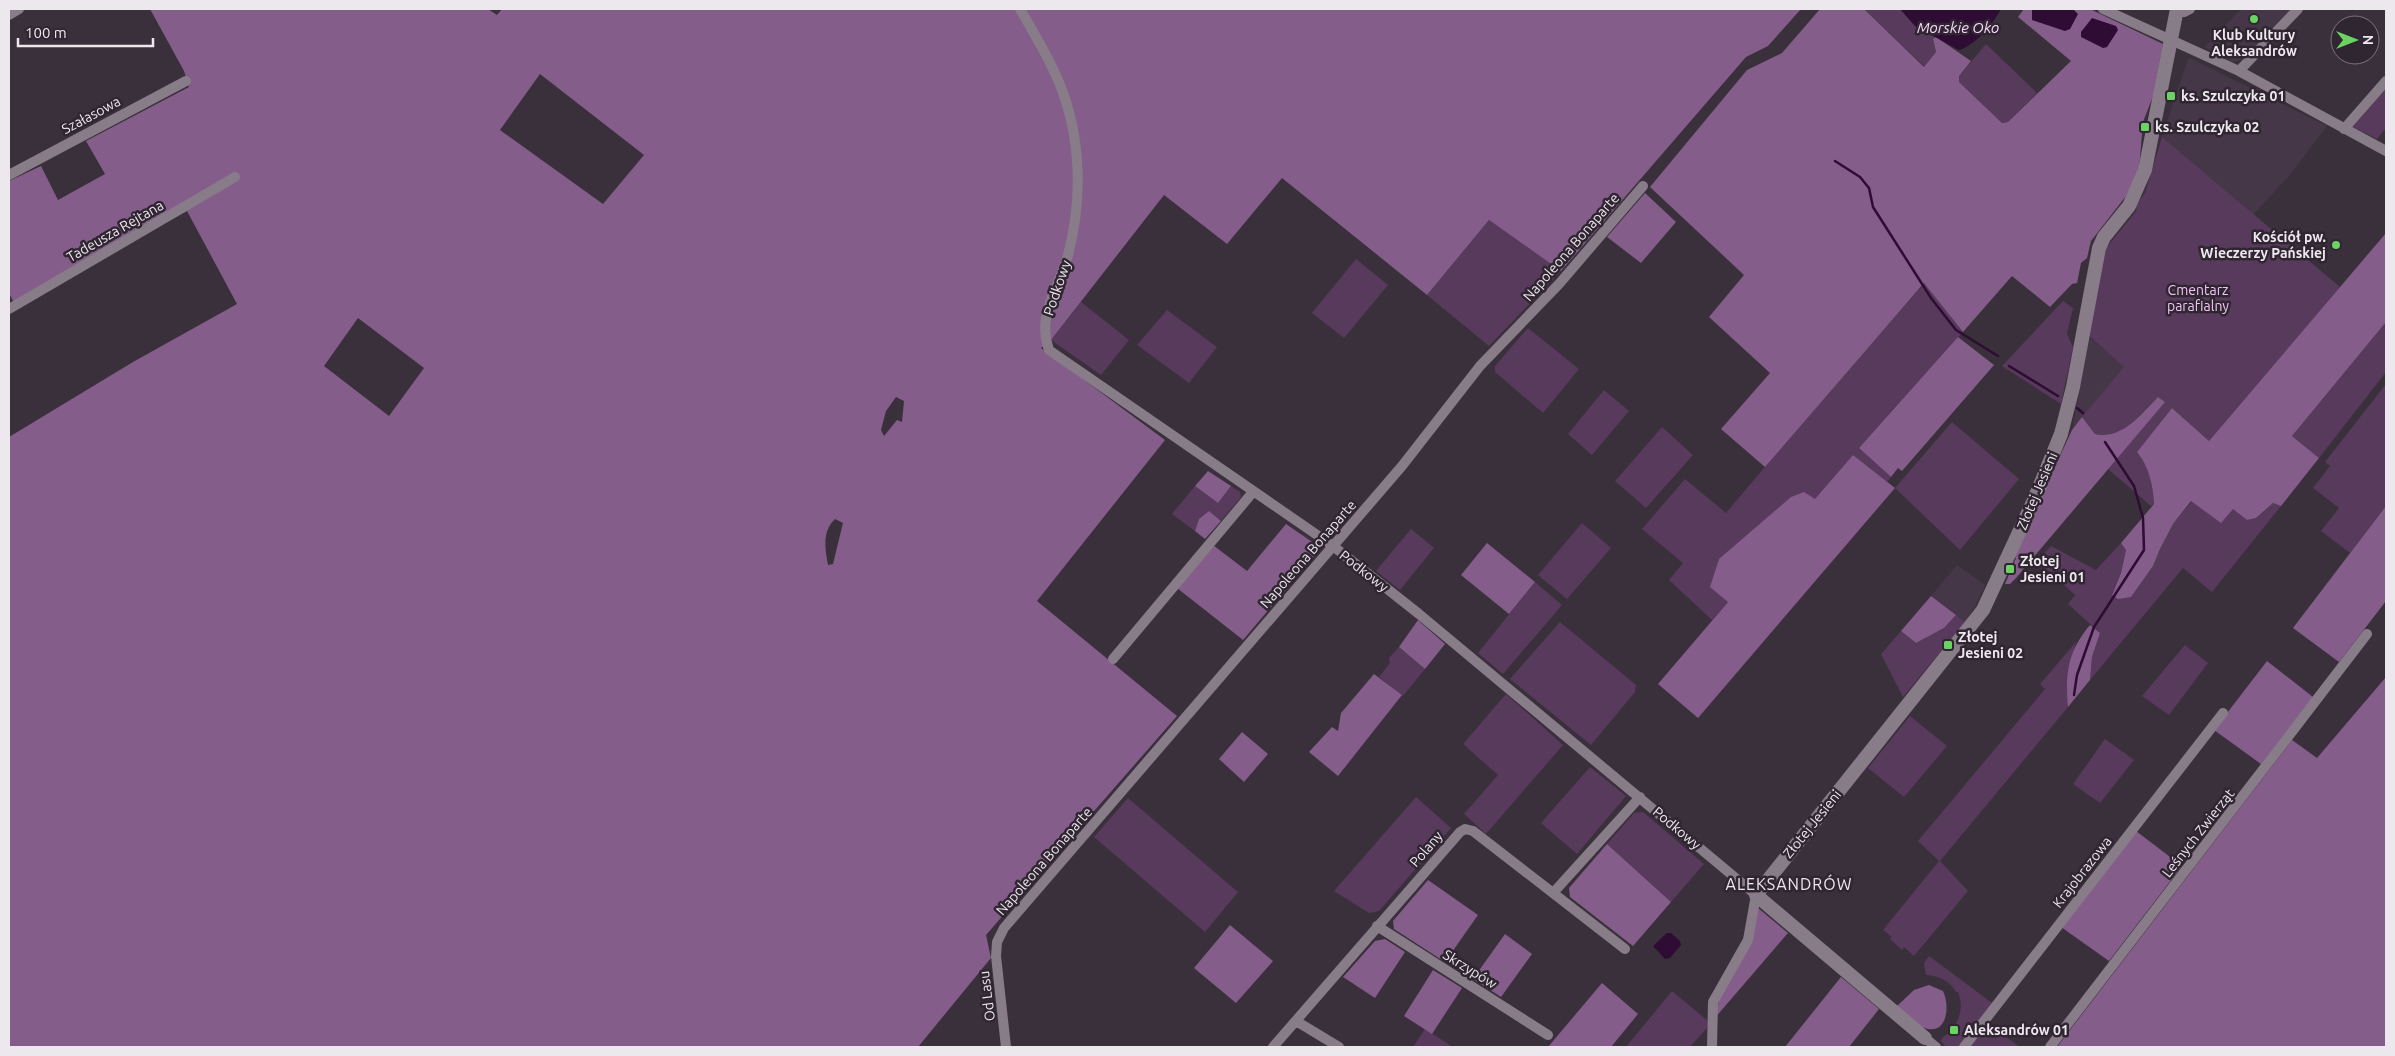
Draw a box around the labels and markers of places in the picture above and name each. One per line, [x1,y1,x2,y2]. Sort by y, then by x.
marker: Klub Kultury Aleksandrów [2248,13,2260,25]
place label: Klub Kultury Aleksandrów [2211,27,2297,59]
place label: ks. Szulczyka 01 [2181,88,2285,104]
marker: ks. Szulczyka 01 [2165,90,2177,102]
place label: ks. Szulczyka 02 [2155,119,2259,135]
marker: ks. Szulczyka 02 [2139,121,2151,133]
place label: Kościół pw. Wieczerzy Pańskiej [2200,229,2326,261]
marker: Kościół pw. Wieczerzy Pańskiej [2330,239,2342,251]
place label: Złotej Jesieni 01 [2020,553,2085,585]
marker: Złotej Jesieni 01 [2004,563,2016,575]
place label: Złotej Jesieni 02 [1958,629,2023,661]
marker: Złotej Jesieni 02 [1942,639,1954,651]
place label: Aleksandrów 01 [1964,1022,2069,1038]
marker: Aleksandrów 01 [1948,1024,1960,1036]

